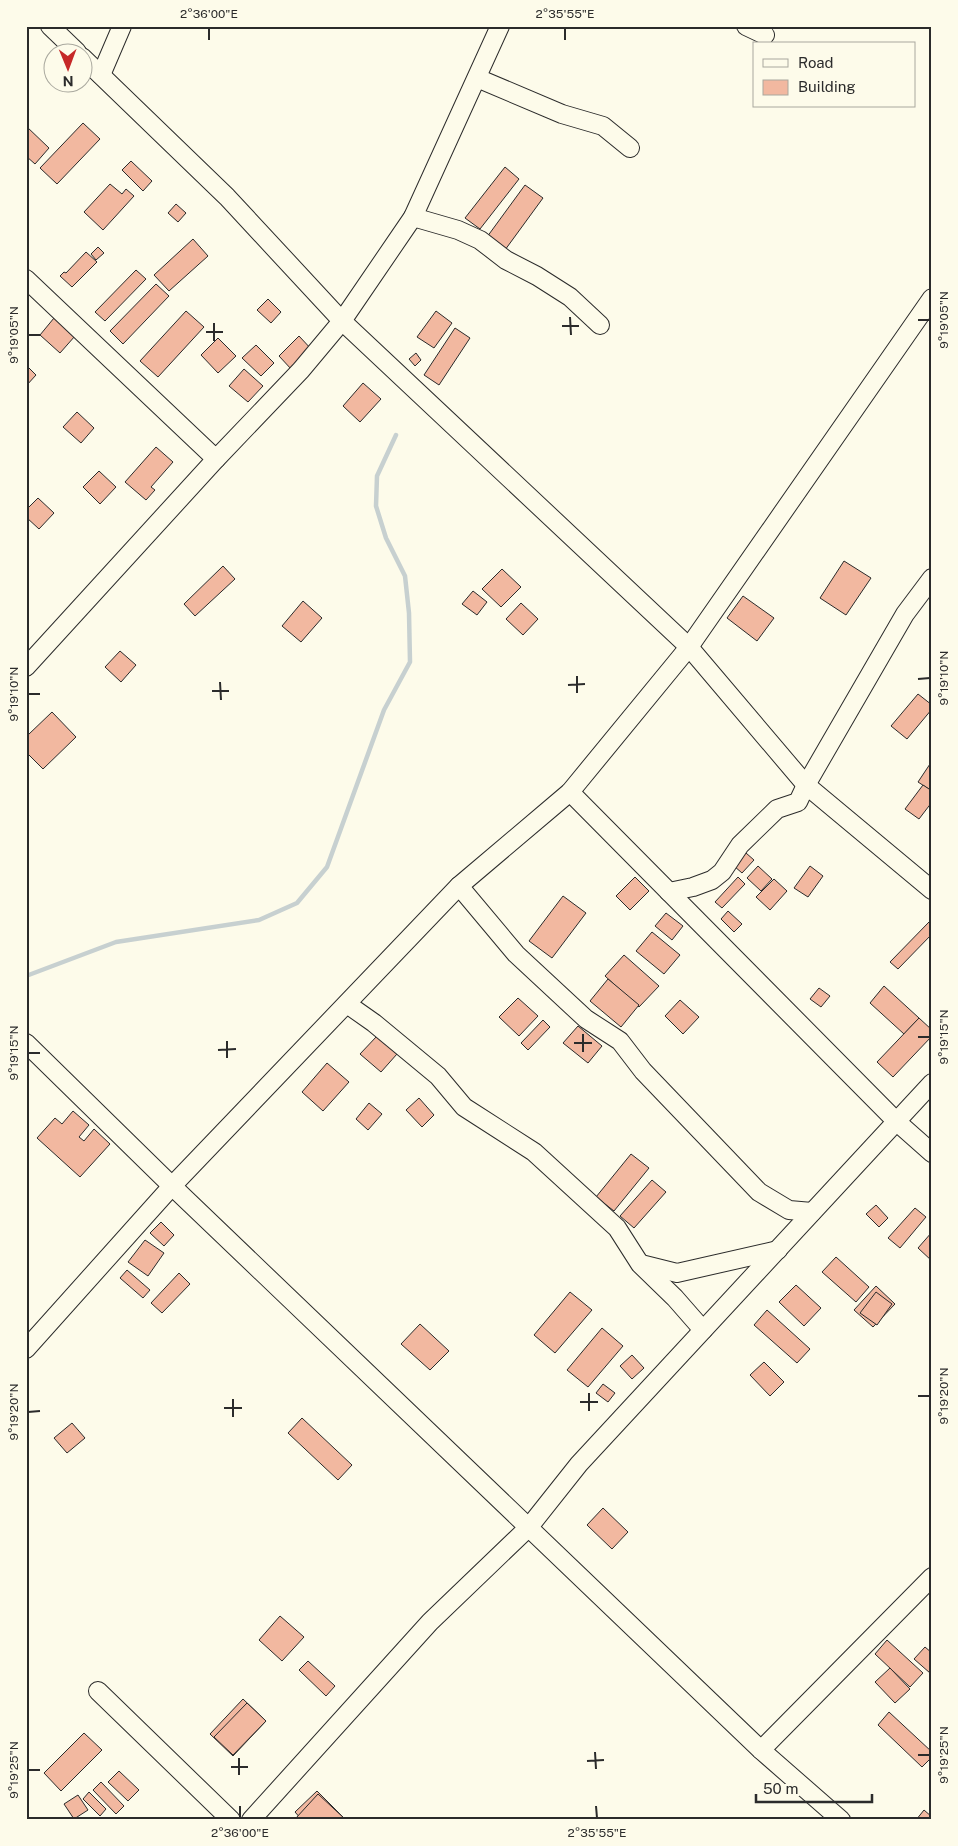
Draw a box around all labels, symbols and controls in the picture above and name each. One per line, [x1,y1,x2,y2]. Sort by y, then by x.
text: 2°36'00"E [180,7,238,21]
text: 2°35'55"E [536,7,594,21]
north arrow [42,42,92,92]
legend [753,42,916,108]
text: Road [798,54,834,71]
text: N [63,73,74,89]
text: Building [798,78,856,95]
text: 9°19'05"N [937,291,951,349]
text: 9°19'05"N [7,306,21,364]
text: 9°19'10"N [937,651,951,705]
text: 9°19'10"N [7,667,21,721]
text: 9°19'15"N [937,1009,951,1065]
text: 9°19'15"N [7,1025,21,1081]
text: 9°19'20"N [937,1367,951,1425]
text: 9°19'20"N [7,1383,21,1441]
text: 9°19'25"N [937,1726,951,1784]
text: 9°19'25"N [7,1741,21,1799]
scale bar [756,1771,872,1803]
text: 50 m [763,1780,798,1797]
text: 2°36'00"E [211,1826,269,1840]
text: 2°35'55"E [568,1826,626,1840]

